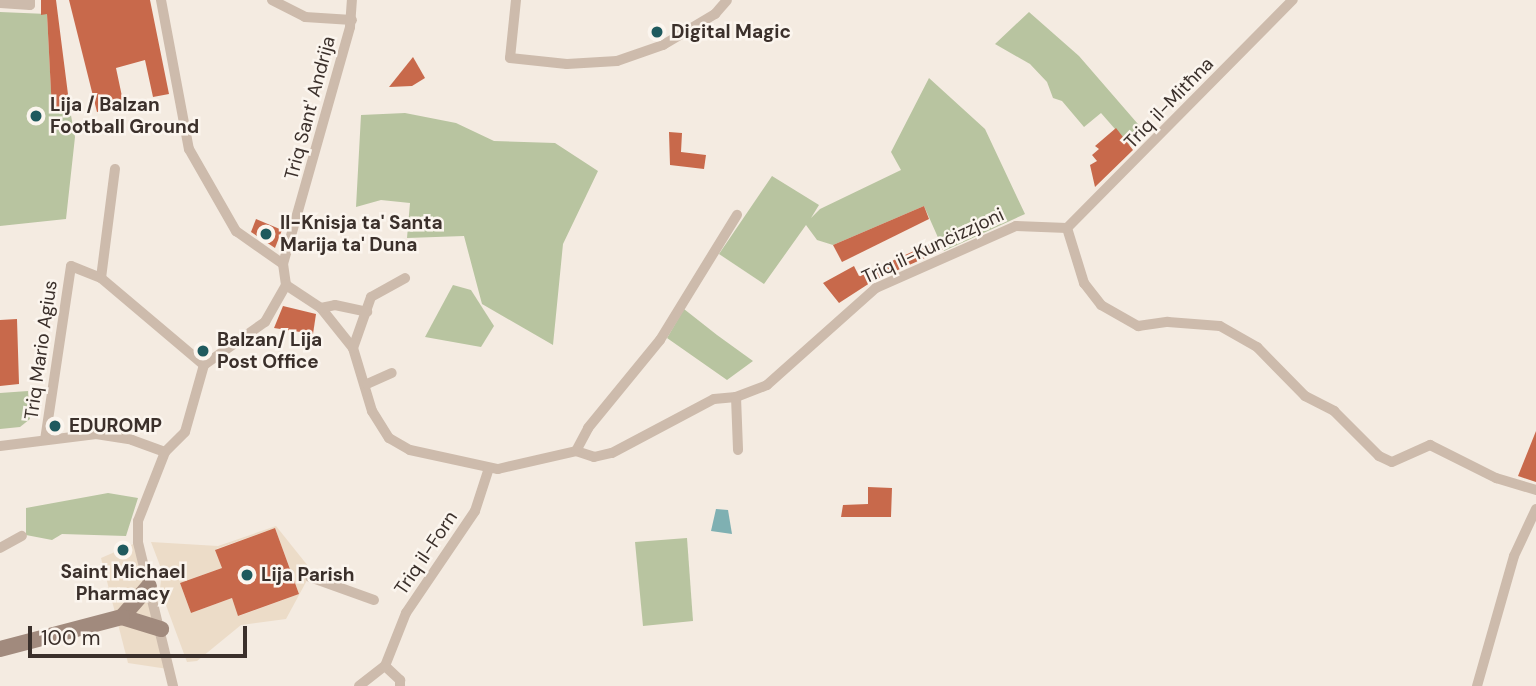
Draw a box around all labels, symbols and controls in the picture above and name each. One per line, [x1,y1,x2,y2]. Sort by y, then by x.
place label: Digital Magic [671,21,791,43]
marker: Digital Magic [649,24,665,40]
street label: Triq Sant' Andrija [280,34,340,182]
street label: Triq il-Mitħna [1120,53,1218,153]
place label: Lija / Balzan Football Ground [50,94,199,138]
marker: Lija / Balzan Football Ground [28,108,44,124]
street label: Triq il-Kunċizzjoni [858,203,1008,289]
place label: Il-Knisja ta' Santa Marija ta' Duna [280,212,443,256]
marker: Il-Knisja ta' Santa Marija ta' Duna [258,226,274,242]
street label: Triq Mario Agius [20,279,62,421]
place label: Balzan/ Lija Post Office [217,329,322,373]
marker: Balzan/ Lija Post Office [195,343,211,359]
place label: EDUROMP [69,415,162,437]
marker: EDUROMP [47,418,63,434]
street label: Triq il-Forn [390,507,462,599]
marker: Saint Michael Pharmacy [115,542,131,558]
place label: Saint Michael Pharmacy [60,561,186,605]
place label: Lija Parish [261,564,355,586]
marker: Lija Parish [239,567,255,583]
scale bar [32,612,250,656]
text: 100 m [41,624,101,652]

